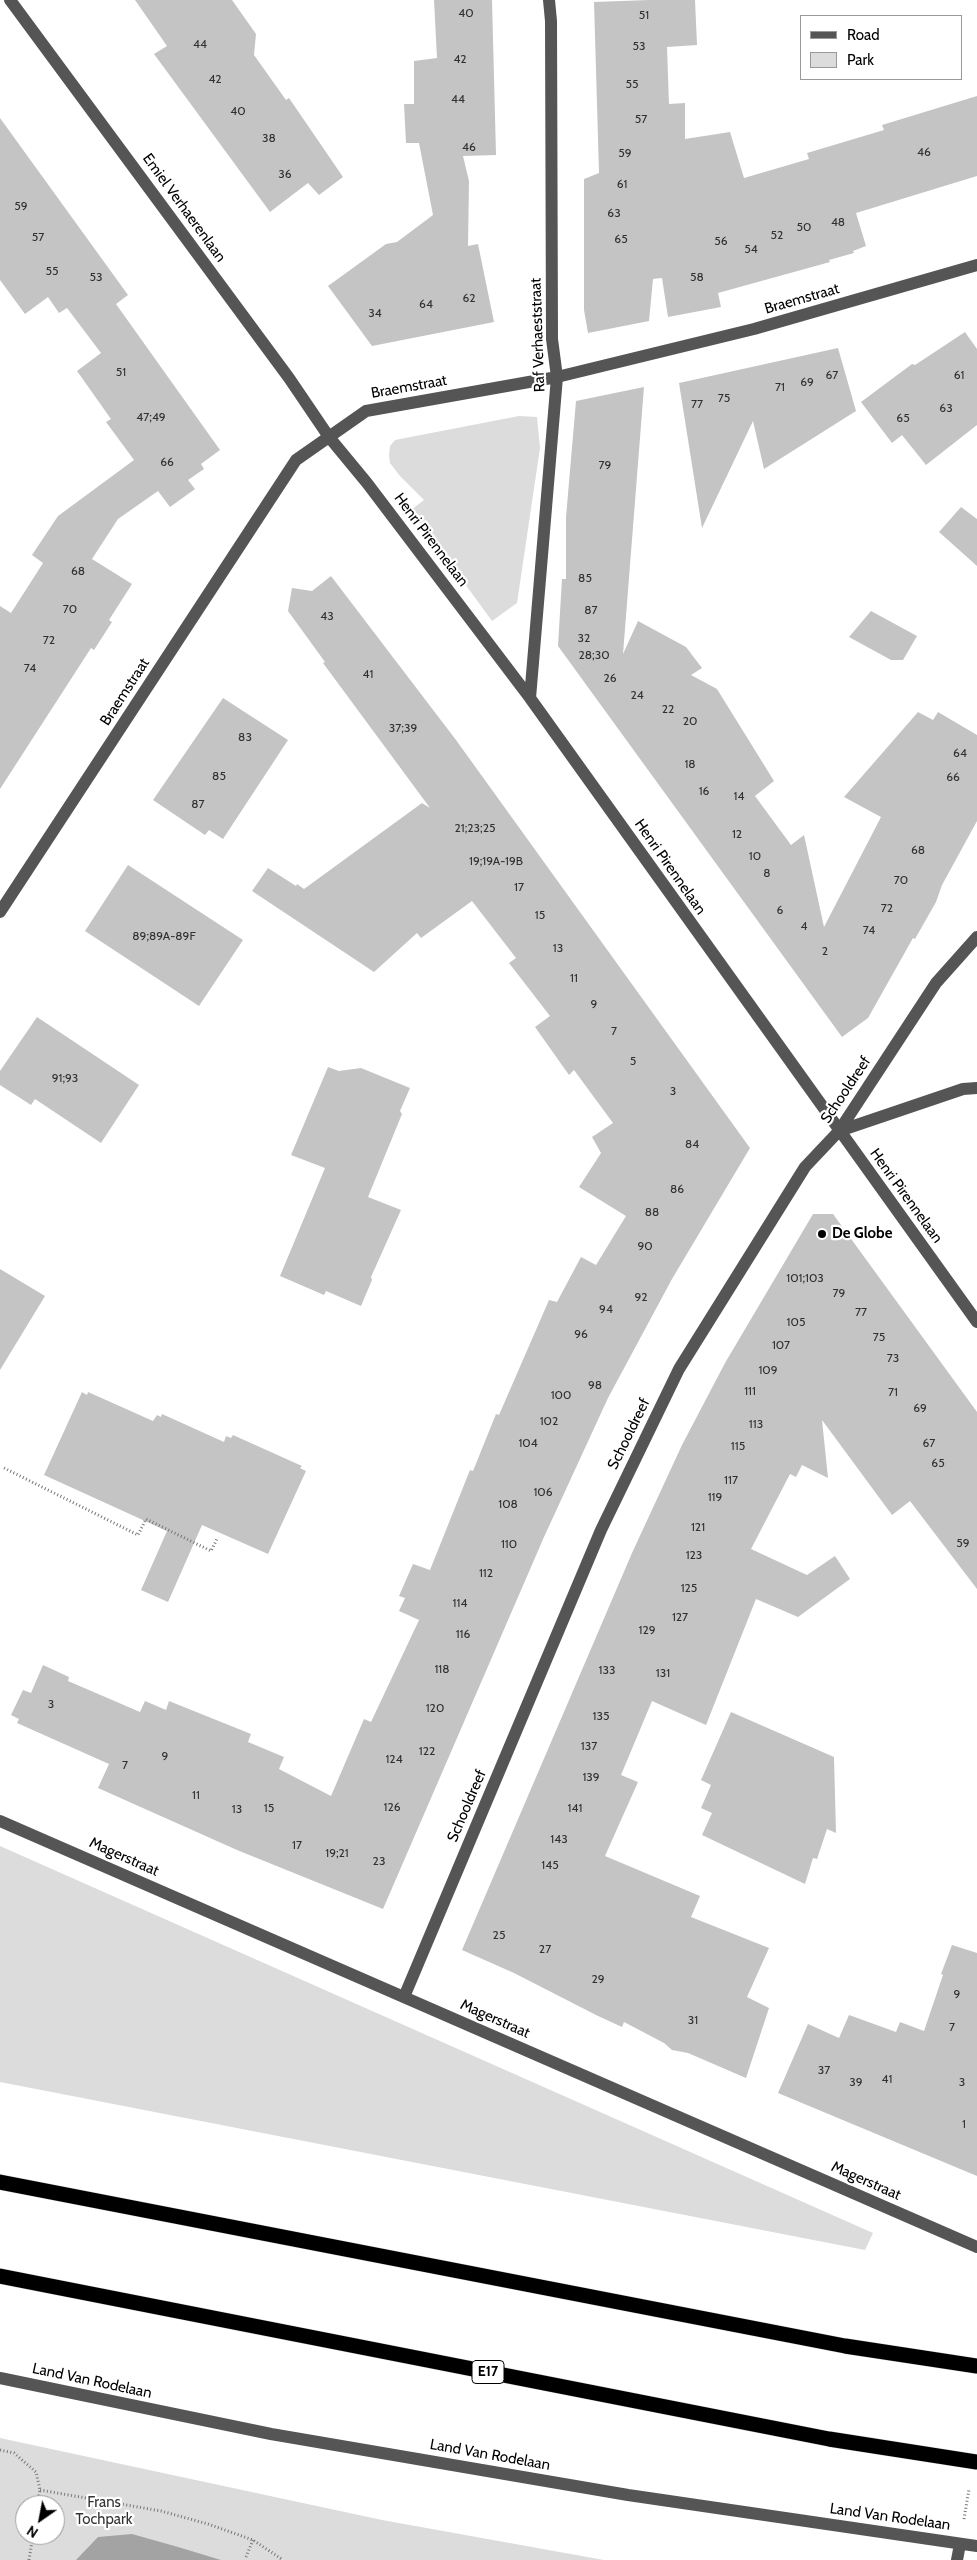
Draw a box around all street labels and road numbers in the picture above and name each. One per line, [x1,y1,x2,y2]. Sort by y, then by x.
street label: Emiel Verhaerenlaan [139,150,229,266]
street label: Raf Verhaeststraat [527,277,549,393]
street label: Braemstraat [763,280,841,318]
street label: Braemstraat [370,371,448,403]
street label: Henri Pirennelaan [390,490,472,590]
street label: Braemstraat [97,655,153,729]
street label: Henri Pirennelaan [630,816,710,918]
street label: Schooldreef [817,1053,875,1127]
street label: Henri Pirennelaan [866,1145,946,1247]
street label: Schooldreef [604,1396,654,1472]
street label: Schooldreef [444,1767,490,1845]
street label: Magerstraat [86,1834,162,1880]
street label: Magerstraat [457,1996,533,2042]
street label: Magerstraat [828,2158,904,2204]
street label: Land Van Rodelaan [31,2360,153,2402]
road number: E17 [472,2360,504,2384]
street label: Land Van Rodelaan [429,2436,551,2474]
street label: Land Van Rodelaan [829,2500,951,2534]

